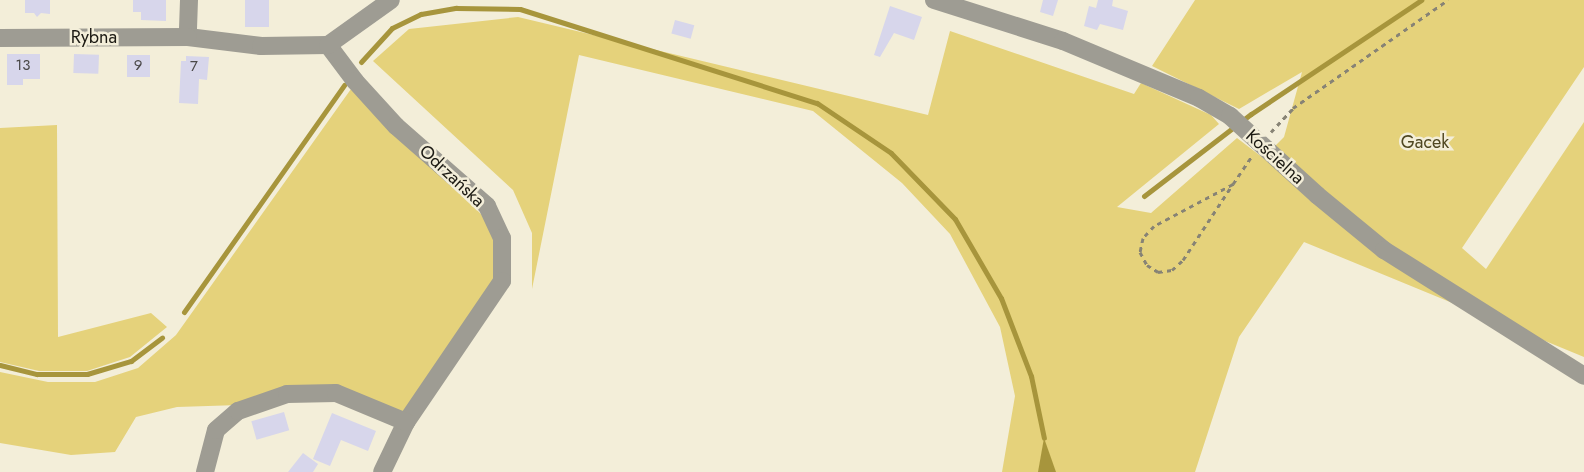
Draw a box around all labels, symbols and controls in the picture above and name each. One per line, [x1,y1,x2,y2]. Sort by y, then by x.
street label: Rybna [71,26,117,48]
house number: 13 [16,57,30,75]
house number: 9 [134,57,142,75]
house number: 7 [190,58,198,76]
street label: Kościelna [1241,125,1309,189]
park label: Gacek [1401,131,1449,153]
street label: Odrzańska [415,140,489,212]

